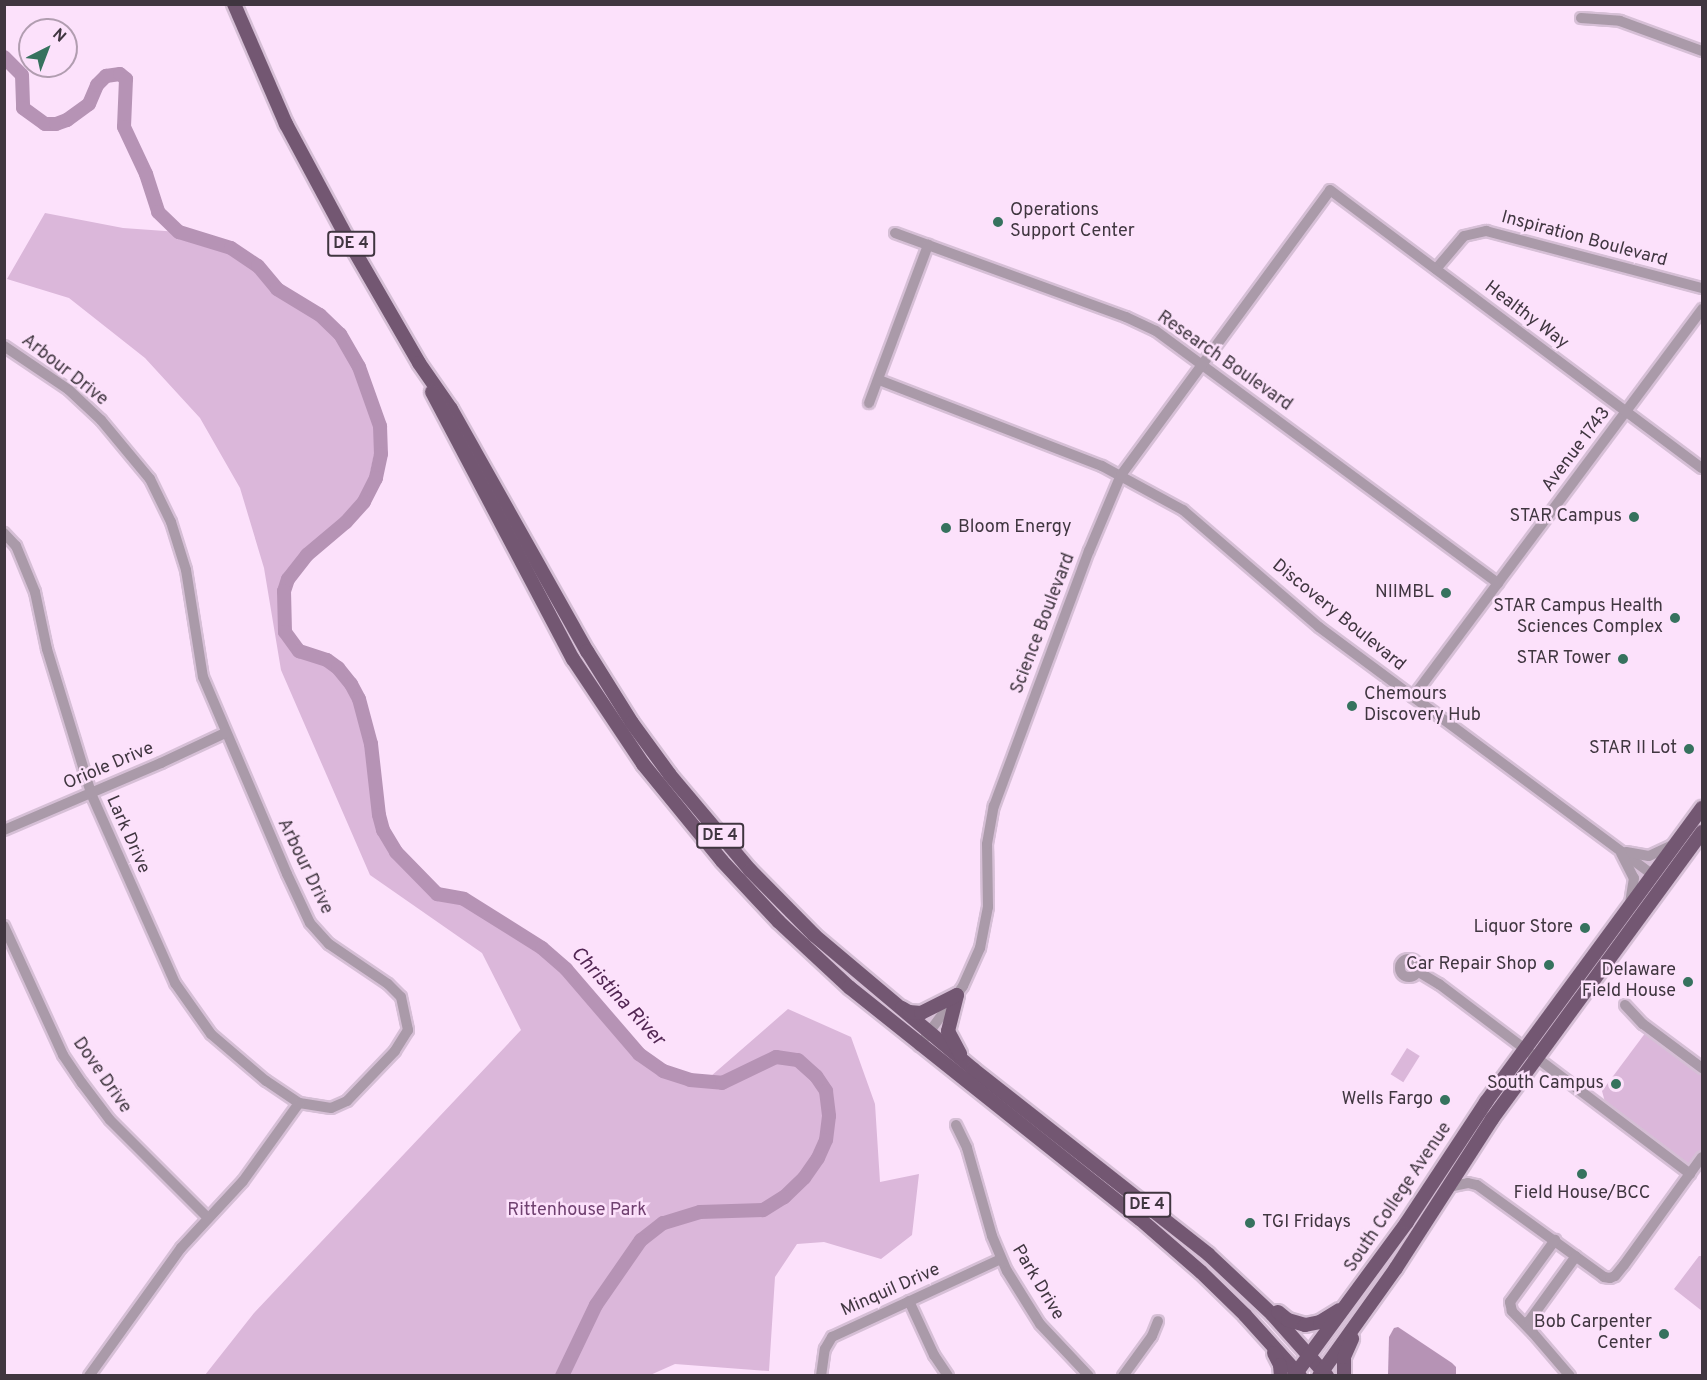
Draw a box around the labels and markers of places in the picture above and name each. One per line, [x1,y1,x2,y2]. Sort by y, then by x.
place label: Operations Support Center [1010,201,1135,244]
marker: Operations Support Center [991,215,1005,229]
place label: STAR Campus [1510,506,1622,528]
marker: STAR Campus [1627,510,1641,524]
place label: Bloom Energy [958,517,1072,539]
marker: Bloom Energy [939,521,953,535]
place label: NIIMBL [1375,582,1434,604]
marker: NIIMBL [1439,586,1453,600]
place label: STAR Campus Health Sciences Complex [1493,597,1663,640]
marker: STAR Campus Health Sciences Complex [1668,611,1682,625]
place label: STAR Tower [1516,648,1611,670]
marker: STAR Tower [1616,652,1630,666]
place label: Chemours Discovery Hub [1364,685,1481,728]
marker: Chemours Discovery Hub [1345,699,1359,713]
place label: STAR II Lot [1589,738,1677,760]
marker: STAR II Lot [1682,742,1696,756]
place label: Liquor Store [1474,917,1573,939]
marker: Liquor Store [1578,921,1592,935]
place label: Car Repair Shop [1406,954,1537,976]
marker: Car Repair Shop [1542,958,1556,972]
place label: Delaware Field House [1582,961,1676,1004]
marker: Delaware Field House [1681,975,1695,989]
place label: South Campus [1487,1073,1604,1095]
marker: South Campus [1609,1077,1623,1091]
place label: Wells Fargo [1341,1089,1433,1111]
marker: Wells Fargo [1438,1093,1452,1107]
marker: Field House/BCC [1575,1167,1589,1181]
place label: Field House/BCC [1514,1183,1650,1205]
place label: TGI Fridays [1262,1212,1351,1234]
marker: TGI Fridays [1243,1216,1257,1230]
place label: Bob Carpenter Center [1534,1313,1652,1356]
marker: Bob Carpenter Center [1657,1327,1671,1341]

